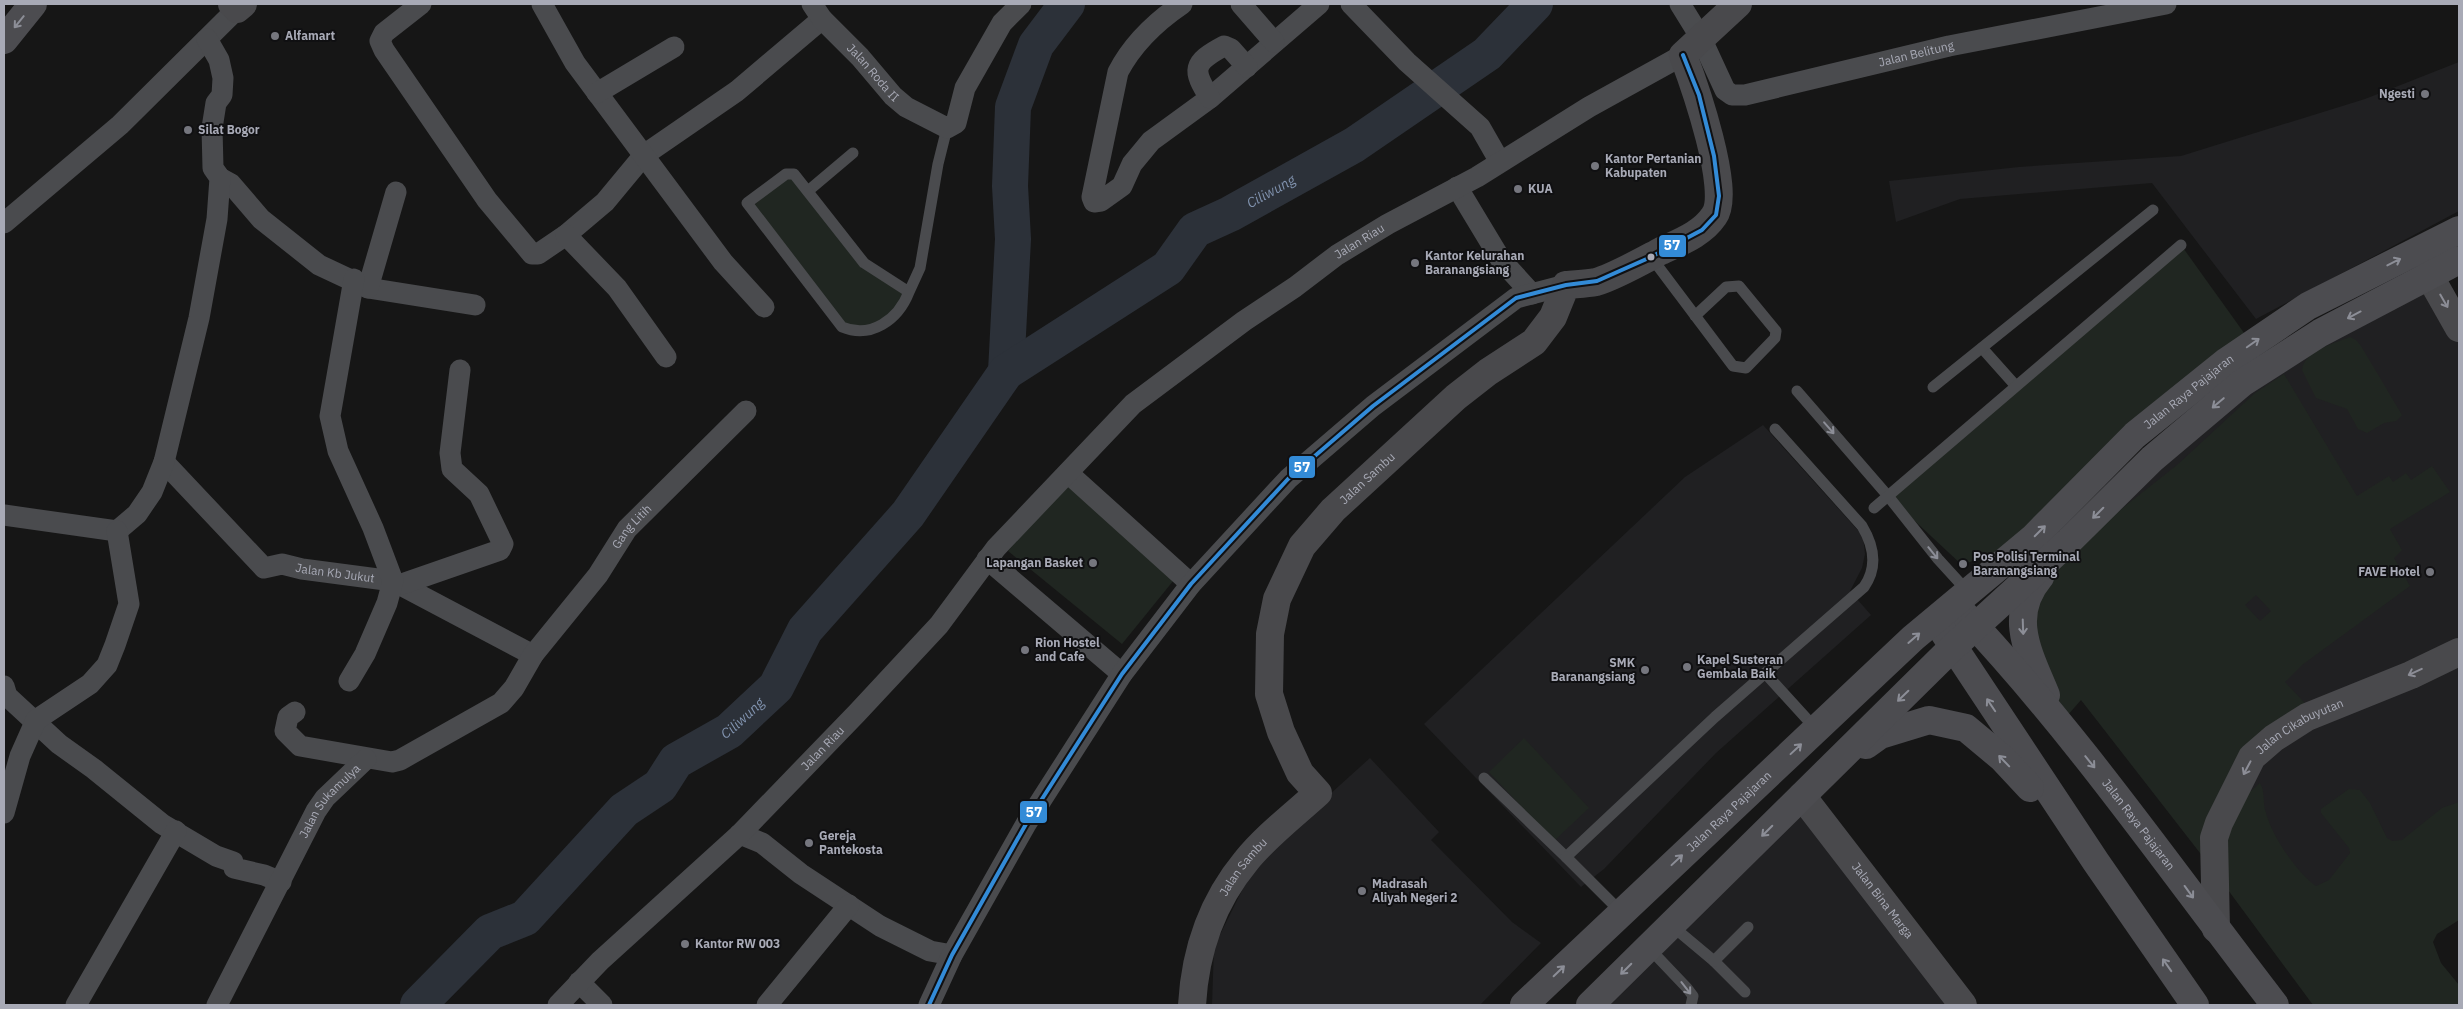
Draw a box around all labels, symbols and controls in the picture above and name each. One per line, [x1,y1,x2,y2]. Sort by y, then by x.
one-way arrow [13,15,24,28]
place label: Alfamart [285,28,335,43]
marker: Alfamart [269,30,281,42]
street label: Jalan Belitung [1877,37,1956,70]
street label: Jalan Roda II [844,40,902,105]
place label: Ngesti [2379,86,2415,101]
marker: Ngesti [2419,88,2431,100]
place label: Silat Bogor [198,122,260,137]
marker: Silat Bogor [182,124,194,136]
place label: Kantor Pertanian Kabupaten [1605,151,1701,180]
marker: Kantor Pertanian Kabupaten [1589,160,1601,172]
water label: Ciliwung [1243,170,1299,212]
place label: KUA [1528,181,1553,196]
marker: KUA [1512,183,1524,195]
street label: Jalan Riau [1331,220,1387,262]
line badge: 57 [1658,234,1687,258]
text: 57 [1664,236,1680,254]
place label: Kantor Kelurahan Baranangsiang [1425,248,1524,277]
unlabelled marker [1646,252,1656,262]
marker: Kantor Kelurahan Baranangsiang [1409,257,1421,269]
one-way arrow [2386,257,2401,266]
one-way arrow [2439,294,2449,309]
one-way arrow [2347,311,2362,320]
one-way arrow [2246,338,2260,348]
street label: Jalan Raya Pajajaran [2141,351,2236,432]
one-way arrow [2212,398,2225,409]
one-way arrow [1823,421,1835,434]
street label: Jalan Sambu [1336,449,1398,507]
line badge: 57 [1288,455,1316,479]
text: 57 [1294,458,1310,476]
street label: Gang Litih [608,501,655,551]
one-way arrow [2092,506,2104,519]
one-way arrow [2034,525,2046,537]
one-way arrow [1928,546,1939,559]
place label: Pos Polisi Terminal Baranangsiang [1973,549,2080,578]
place label: Lapangan Basket [986,555,1083,570]
marker: Lapangan Basket [1087,557,1099,569]
marker: Pos Polisi Terminal Baranangsiang [1957,558,1969,570]
street label: Jalan Kb Jukut [294,560,375,585]
place label: FAVE Hotel [2358,564,2420,579]
marker: FAVE Hotel [2424,566,2436,578]
one-way arrow [2018,618,2028,634]
one-way arrow [1907,632,1920,643]
place label: Rion Hostel and Cafe [1035,635,1100,664]
marker: Rion Hostel and Cafe [1019,644,1031,656]
place label: Kapel Susteran Gembala Baik [1697,652,1783,681]
place label: SMK Baranangsiang [1551,655,1636,684]
marker: Kapel Susteran Gembala Baik [1681,661,1693,673]
marker: SMK Baranangsiang [1639,664,1651,676]
one-way arrow [2408,668,2423,678]
one-way arrow [1897,690,1909,702]
water label: Ciliwung [718,693,769,743]
street label: Jalan Cikabuyutan [2253,695,2346,757]
one-way arrow [1986,698,1996,712]
street label: Jalan Riau [798,723,847,773]
one-way arrow [1790,743,1802,755]
one-way arrow [1998,755,2010,767]
one-way arrow [2085,755,2096,768]
street label: Jalan Sukamulya [296,760,364,840]
one-way arrow [2241,760,2251,775]
street label: Jalan Raya Pajajaran [1683,768,1774,855]
street label: Jalan Raya Pajajaran [2099,776,2178,873]
line badge: 57 [1019,800,1048,824]
text: 57 [1026,803,1042,821]
one-way arrow [1761,824,1773,837]
place label: Gereja Pantekosta [819,828,883,857]
street label: Jalan Sambu [1216,834,1270,898]
marker: Gereja Pantekosta [803,837,815,849]
one-way arrow [1671,854,1683,866]
street label: Jalan Bina Marga [1849,859,1917,942]
place label: Madrasah Aliyah Negeri 2 [1372,876,1457,905]
marker: Madrasah Aliyah Negeri 2 [1356,885,1368,897]
one-way arrow [2183,885,2194,898]
place label: Kantor RW 003 [695,936,780,951]
marker: Kantor RW 003 [679,938,691,950]
one-way arrow [2162,958,2172,972]
one-way arrow [1620,963,1632,975]
one-way arrow [1553,965,1565,978]
one-way arrow [1681,981,1692,994]

